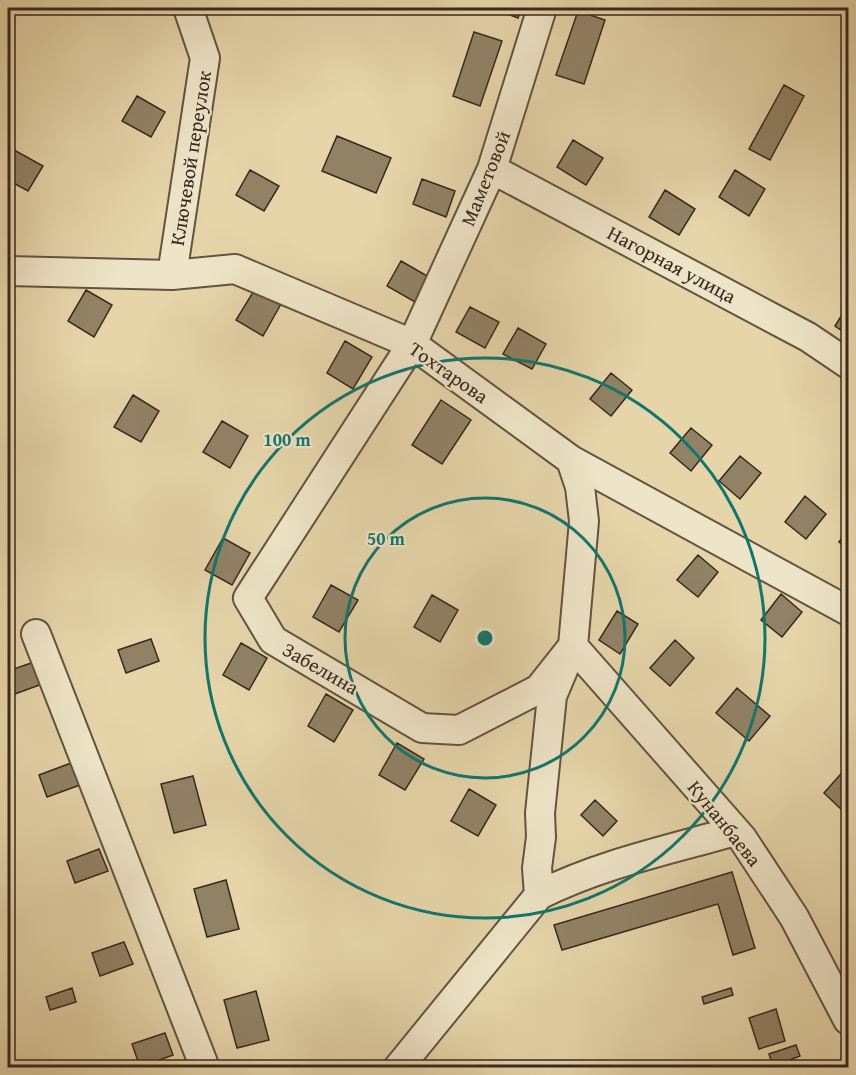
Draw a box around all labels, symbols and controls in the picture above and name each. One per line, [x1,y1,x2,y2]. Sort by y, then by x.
street label: Ключевой переулок [162,68,218,248]
street label: Маметовой [453,126,517,230]
street label: Нагорная улица [603,218,742,310]
street label: Тохтарова [403,334,495,410]
text: 100 m [263,426,311,453]
text: 50 m [367,525,406,552]
centre of rings [475,628,495,648]
street label: Забелина [278,635,365,702]
street label: Кунанбаева [681,774,769,873]

